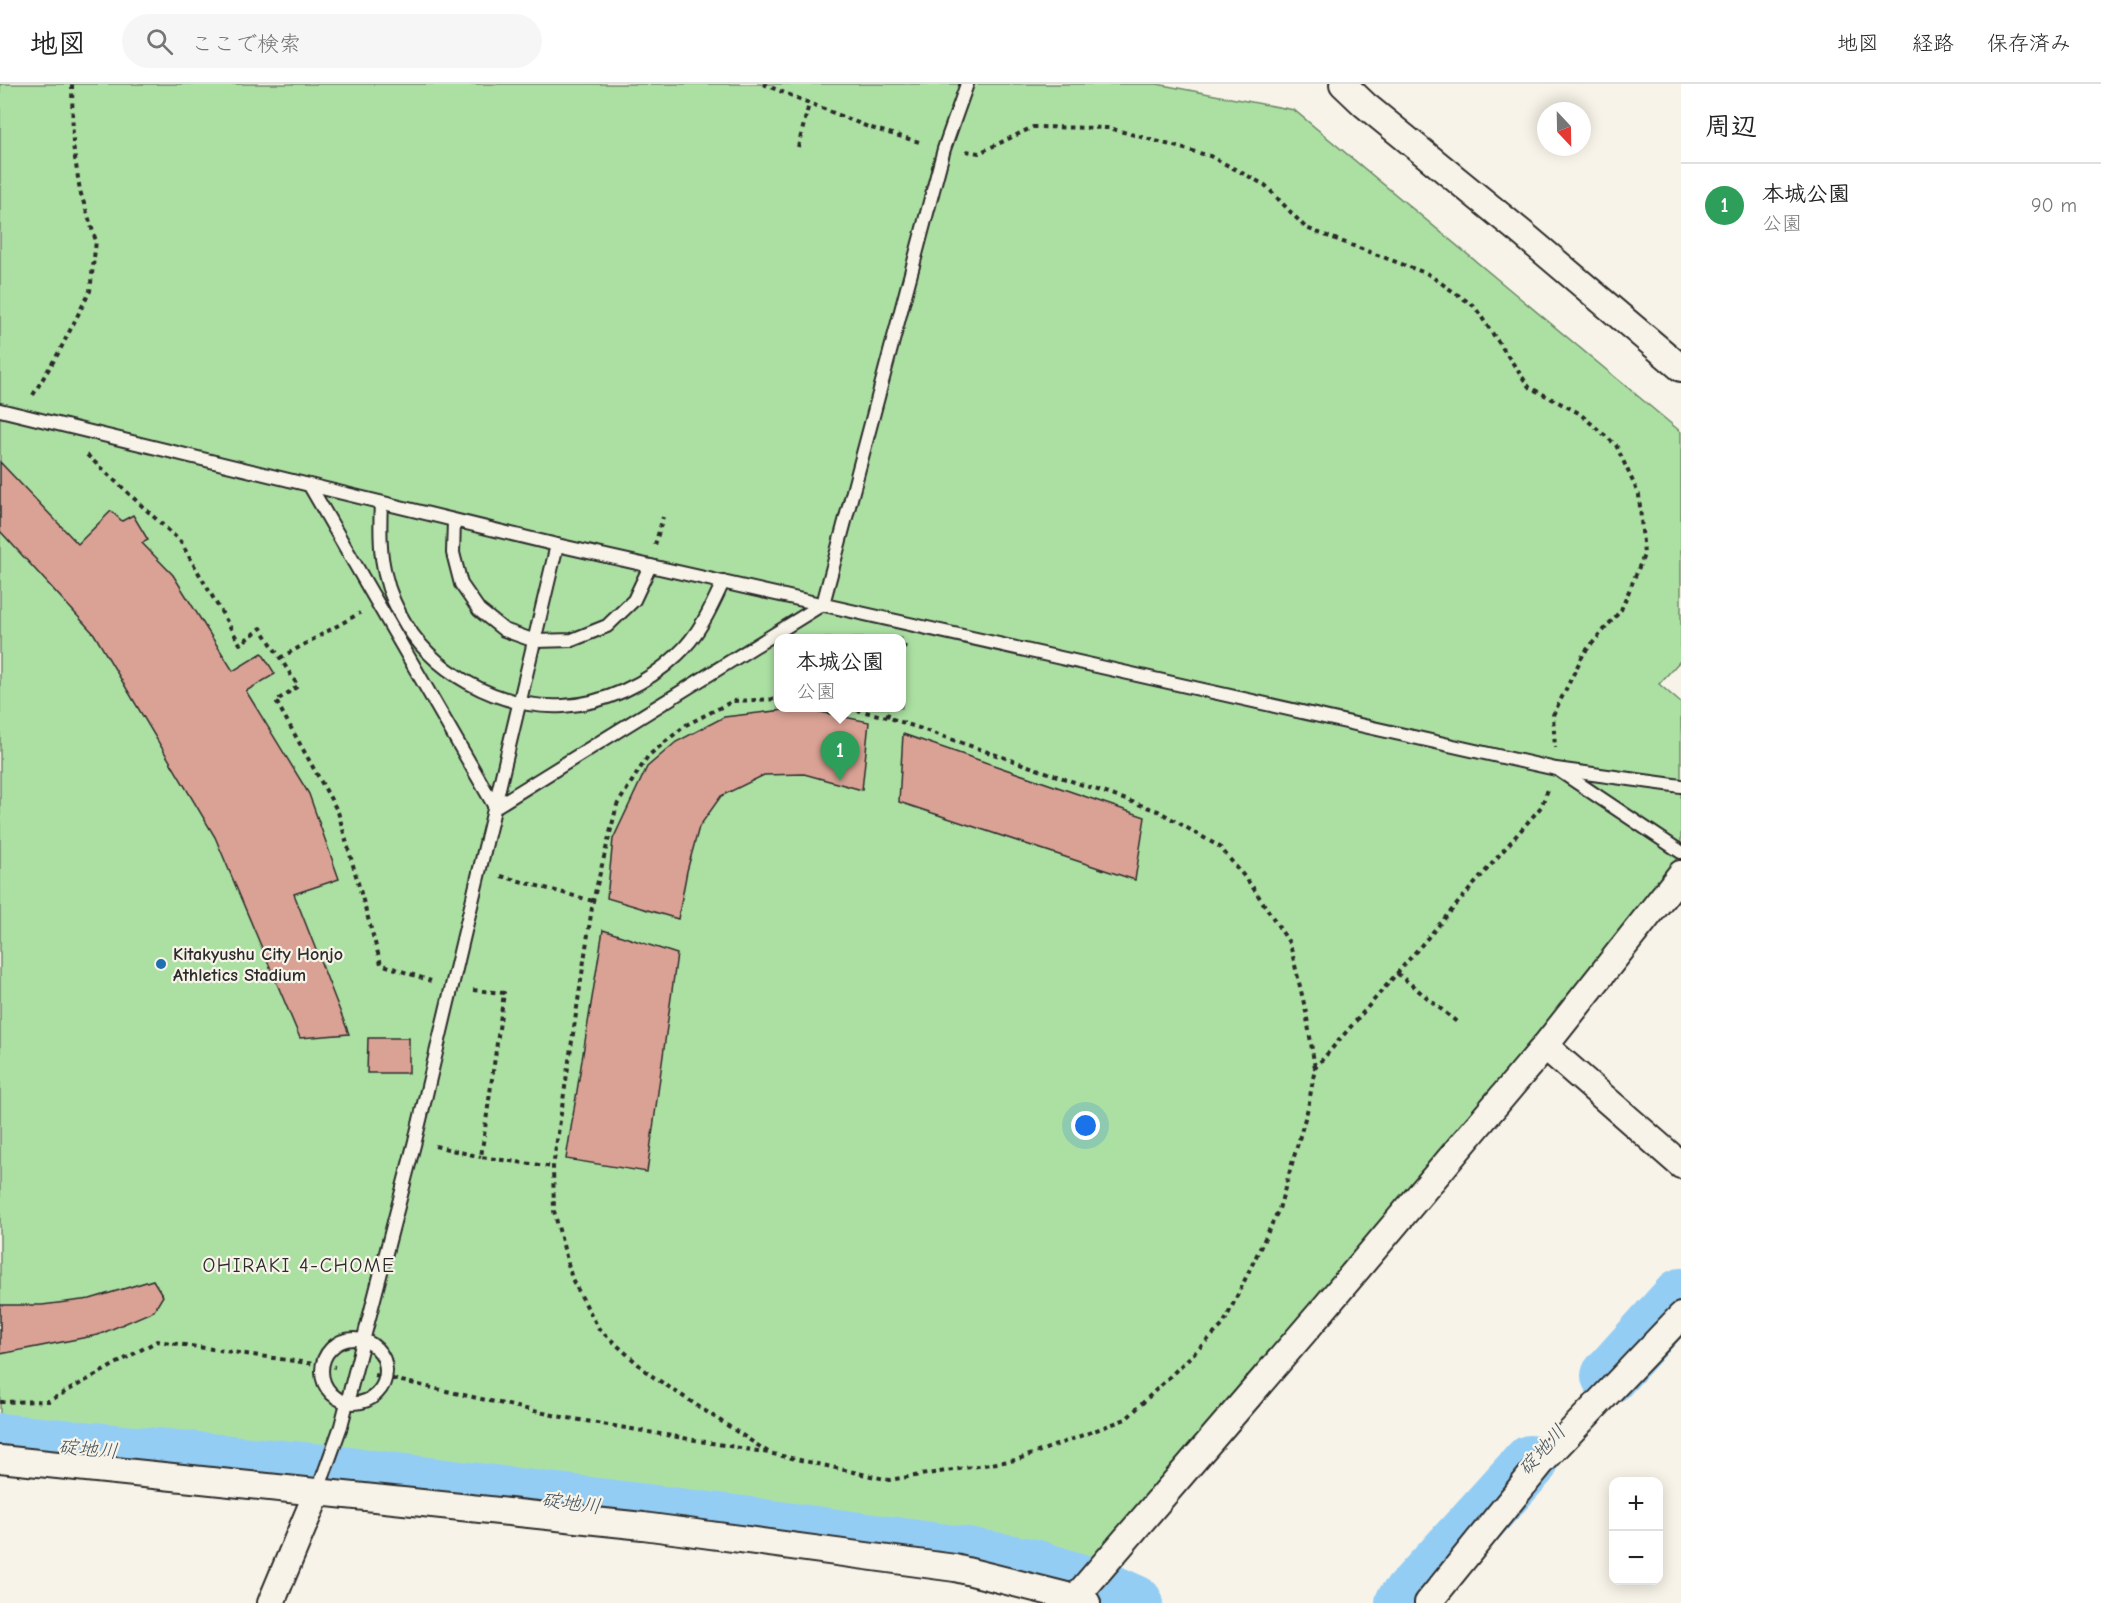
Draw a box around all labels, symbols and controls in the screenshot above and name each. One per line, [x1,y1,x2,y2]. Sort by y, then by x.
search box [122,14,542,68]
icon: search [143,25,176,58]
text: 地図 [30,28,86,60]
text: ここで検索 [191,31,301,57]
text: 地図 [1837,31,1879,55]
text: 経路 [1912,31,1954,55]
text: 保存済み [1987,31,2071,55]
north arrow [1537,102,1591,156]
text: 周辺 [1705,112,1757,142]
text: 本城公園 [1762,181,1850,207]
text: 1 [1721,194,1728,217]
text: 90 m [2031,194,2077,217]
text: 公園 [1762,212,1802,235]
popup [774,634,906,712]
text: 本城公園 [796,649,884,675]
text: 公園 [796,680,836,703]
pin: 1 [820,732,860,781]
place label: Kitakyushu City Honjo Athletics Stadium [173,944,343,986]
marker: Kitakyushu City Honjo Athletics Stadium [154,957,168,971]
your location [1071,1111,1100,1140]
district label: OHIRAKI 4-CHOME [203,1254,395,1277]
water label: 碇地川 [1513,1420,1571,1480]
water label: 碇地川 [57,1435,119,1463]
map controls [1609,1477,1663,1585]
button: + [1609,1477,1663,1531]
water label: 碇地川 [540,1488,602,1518]
button: − [1609,1531,1663,1585]

